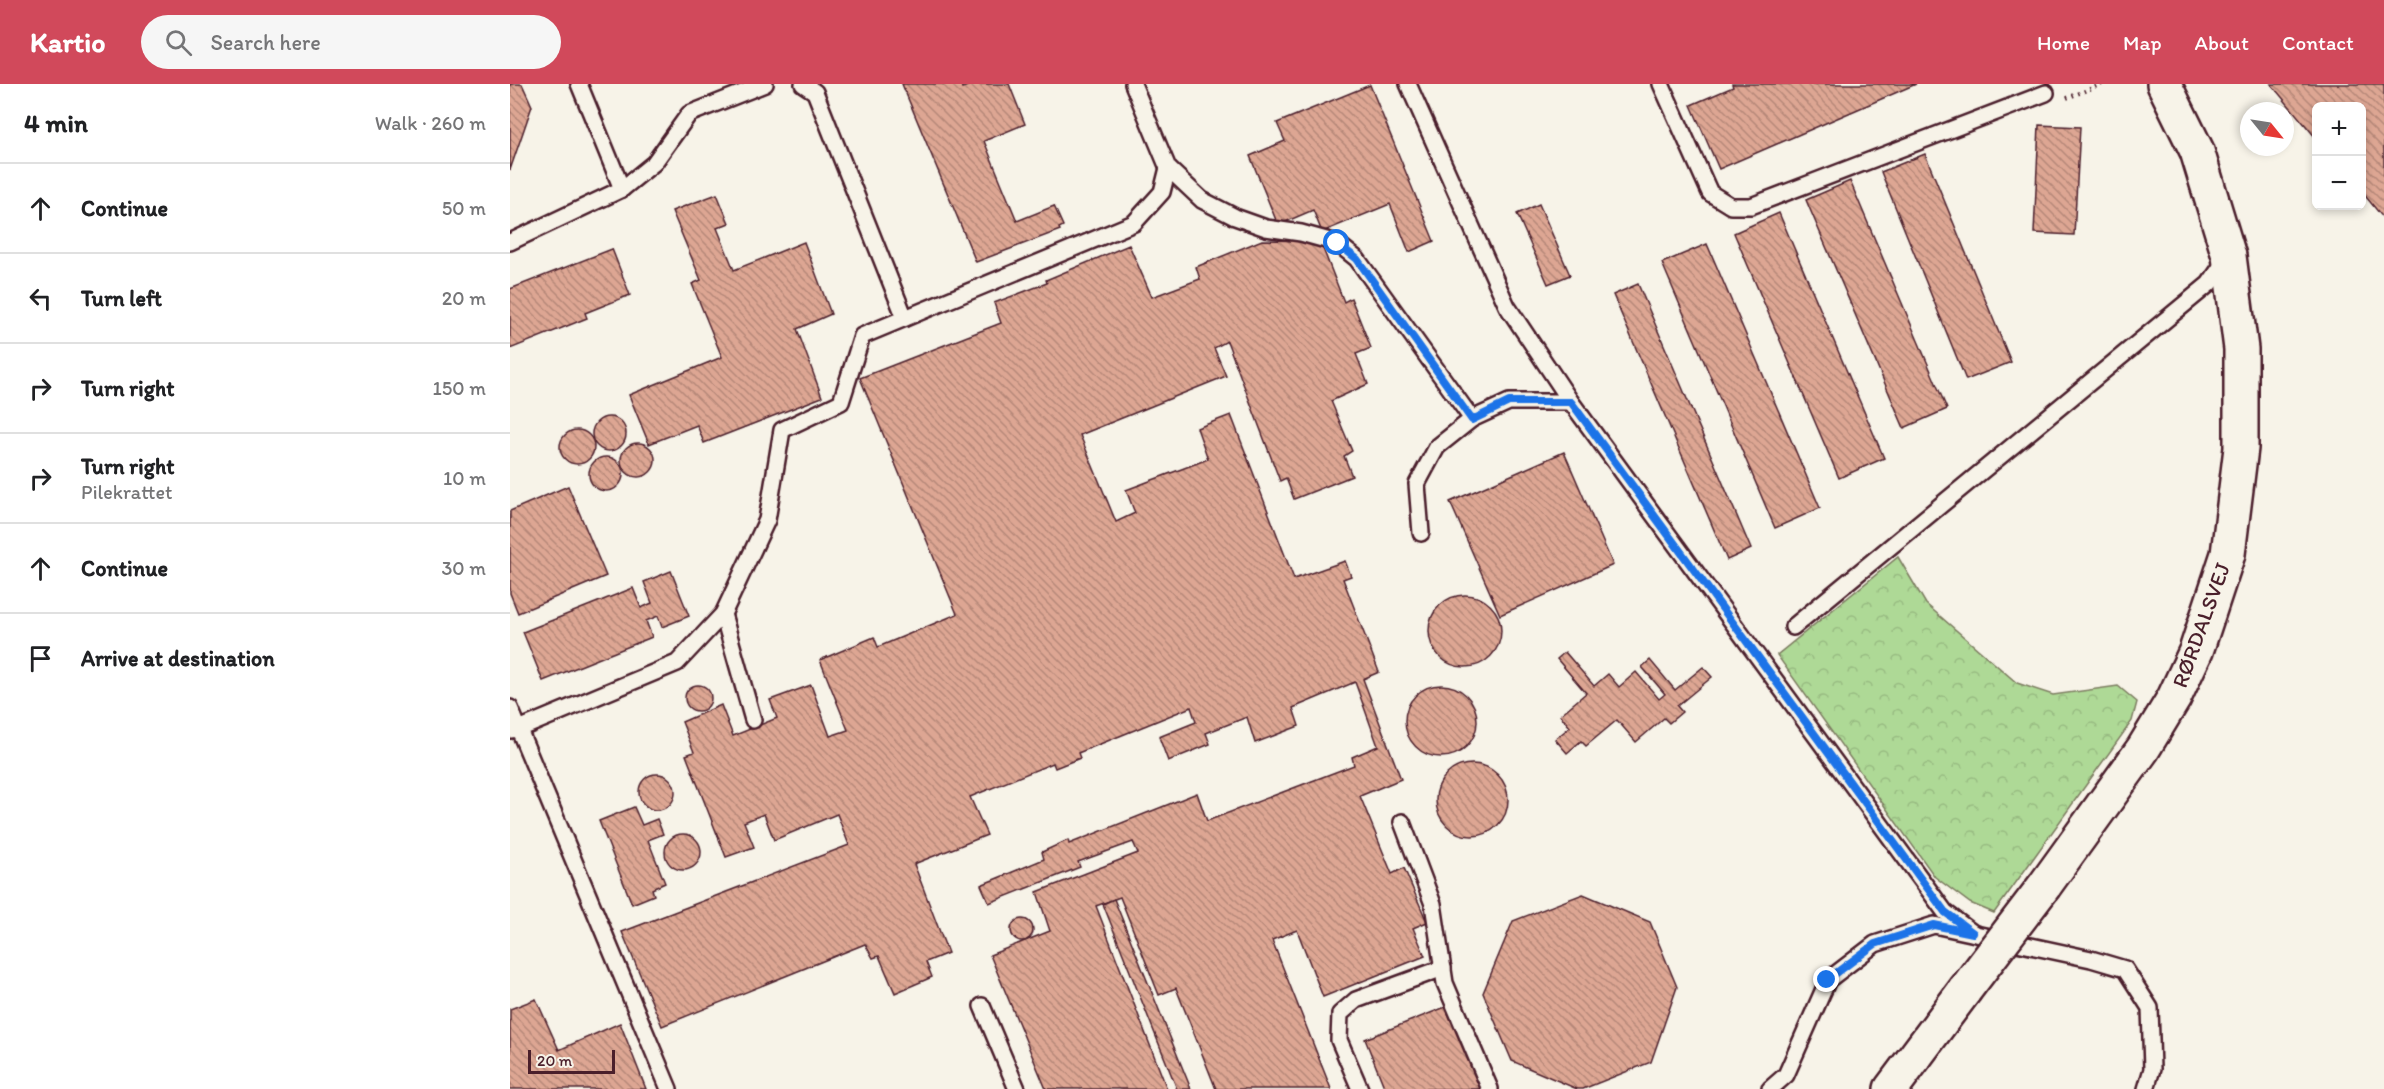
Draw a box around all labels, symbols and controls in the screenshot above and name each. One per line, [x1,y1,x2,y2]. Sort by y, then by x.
search box [141,15,561,69]
text: Kartio [30,25,105,59]
icon: search [162,26,195,59]
text: Search here [210,29,321,56]
text: Home [2037,30,2090,55]
text: Map [2123,30,2162,55]
text: About [2195,30,2249,55]
text: Contact [2282,30,2354,55]
north arrow [2240,102,2294,156]
map controls [2312,102,2366,210]
button: + [2312,102,2366,156]
text: 4 min [24,107,88,139]
text: Walk · 260 m [375,111,486,135]
button: − [2312,156,2366,210]
icon: ahead [24,192,57,225]
text: Continue [81,195,168,222]
text: 50 m [442,196,486,220]
route start [1323,229,1349,255]
icon: left [24,282,57,315]
text: Turn left [81,285,162,312]
text: 20 m [442,286,486,310]
icon: right [24,372,57,405]
text: Turn right [81,375,175,402]
text: 150 m [433,376,486,400]
text: Turn right [81,453,175,480]
icon: right [24,462,57,495]
text: 10 m [443,466,486,490]
text: Pilekrattet [81,480,173,504]
icon: ahead [24,552,57,585]
text: Continue [81,555,168,582]
text: 30 m [441,556,486,580]
street label: RØRDALSVEJ [2166,559,2236,691]
icon: arrive [24,642,57,675]
text: Arrive at destination [81,645,275,672]
route end [1813,966,1839,992]
scale bar [528,1047,615,1074]
text: 20 m [537,1051,572,1070]

